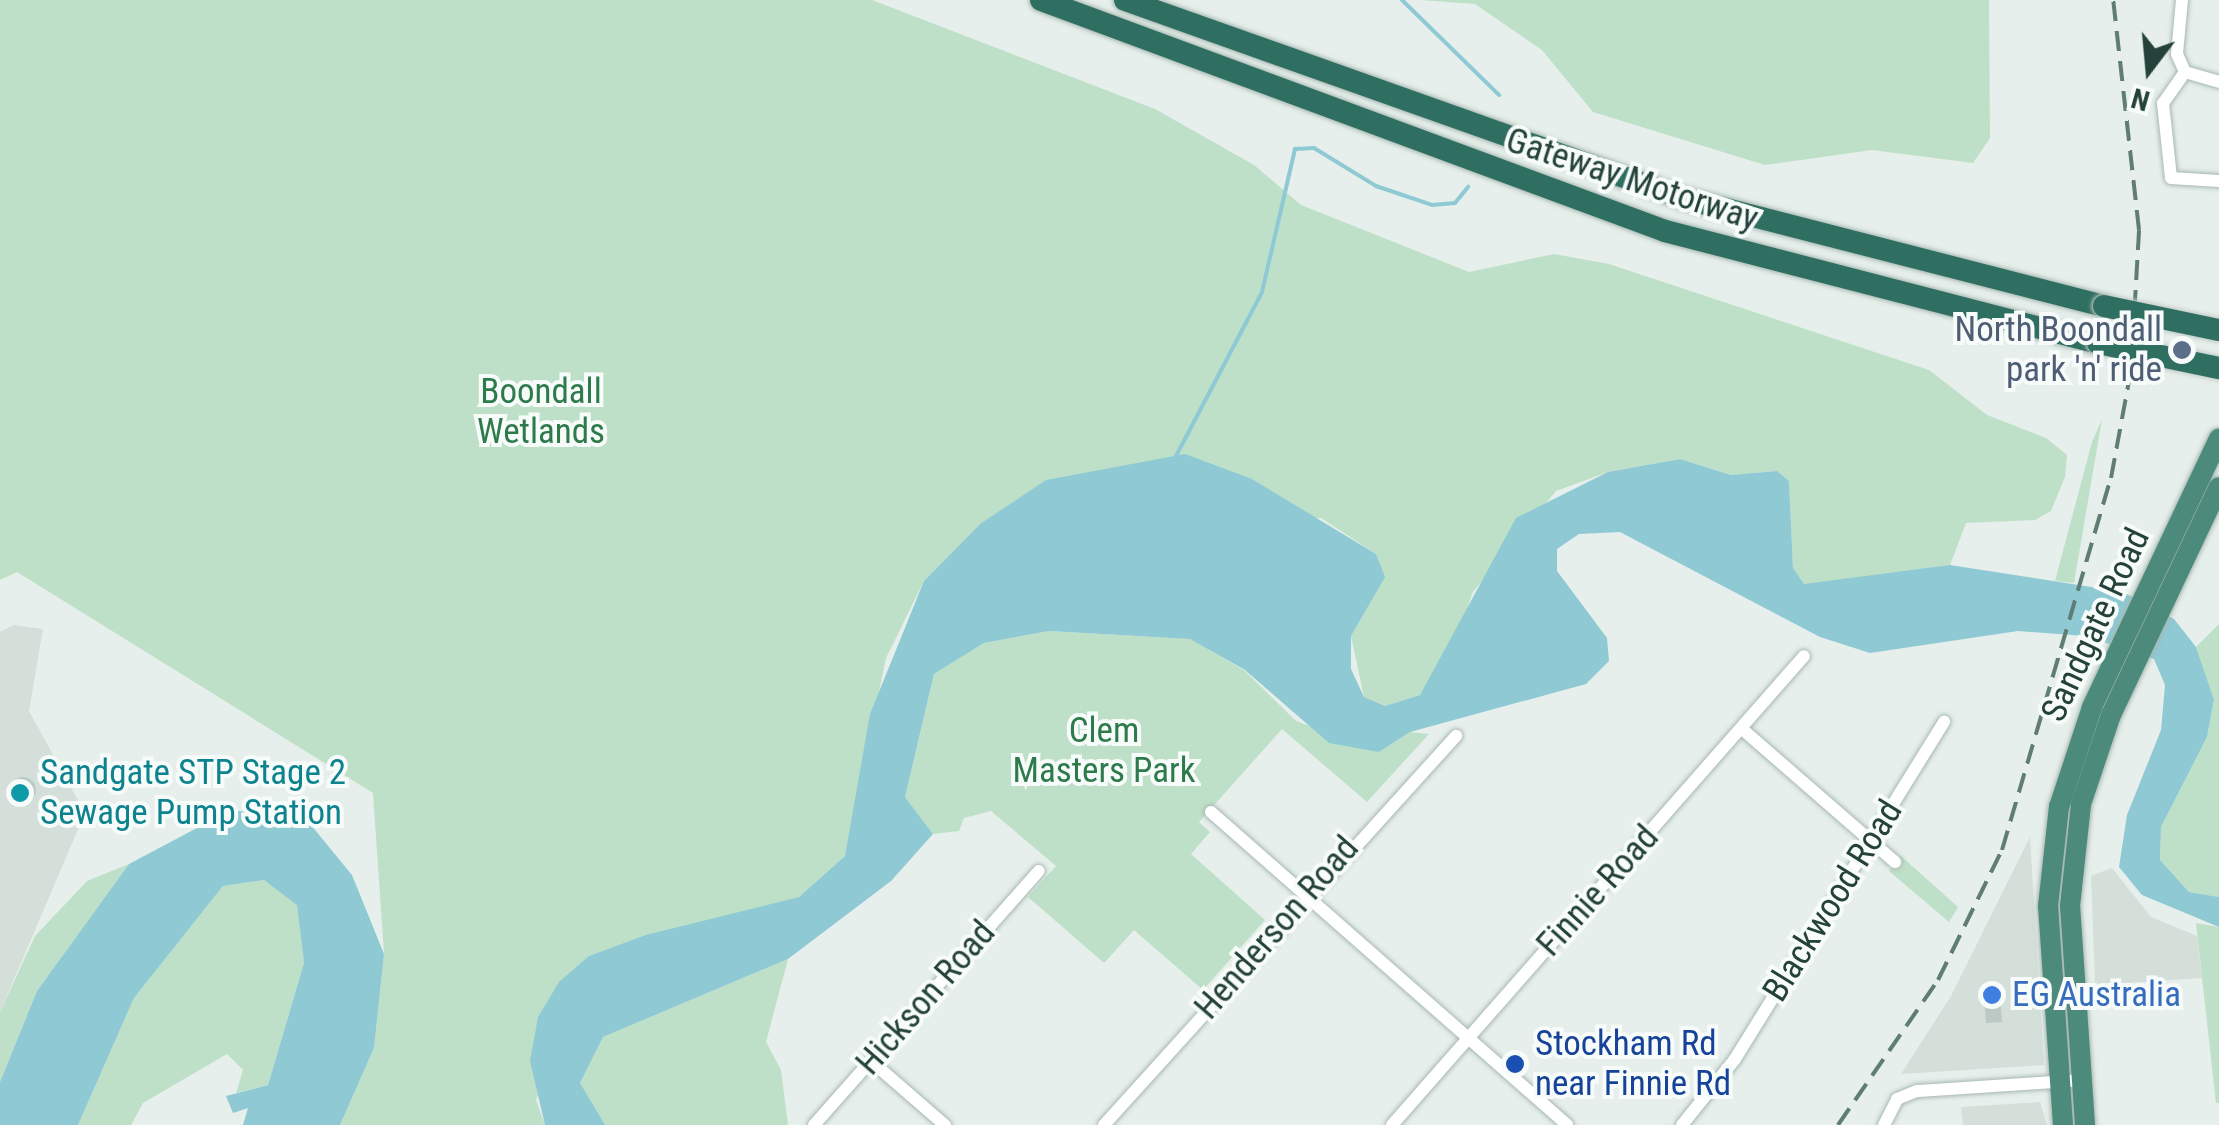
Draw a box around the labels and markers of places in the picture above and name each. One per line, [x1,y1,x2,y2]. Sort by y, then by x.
place label: North Boondall park 'n' ride [1955,309,2162,391]
marker: North Boondall park 'n' ride [2171,339,2193,361]
place label: Sandgate STP Stage 2 Sewage Pump Station [40,752,346,834]
marker: Sandgate STP Stage 2 Sewage Pump Station [9,782,31,804]
place label: EG Australia [2012,974,2181,1016]
marker: EG Australia [1981,984,2003,1006]
place label: Stockham Rd near Finnie Rd [1535,1023,1731,1105]
marker: Stockham Rd near Finnie Rd [1504,1053,1526,1075]

